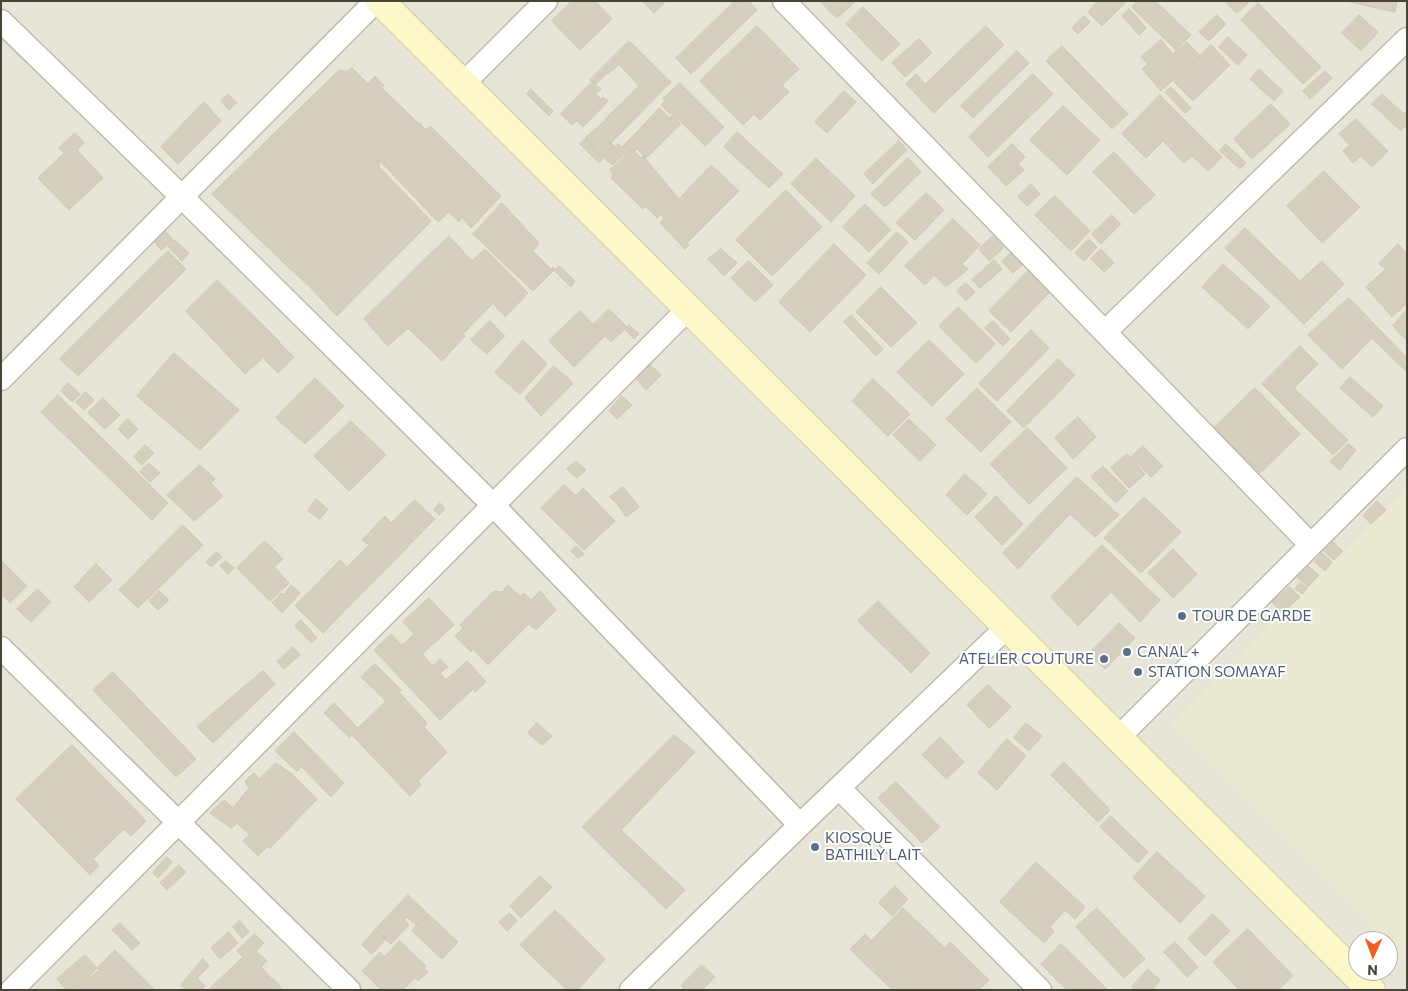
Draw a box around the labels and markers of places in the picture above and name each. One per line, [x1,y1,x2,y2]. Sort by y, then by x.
place label: TOUR DE GARDE [1192,607,1311,625]
marker: TOUR DE GARDE [1176,610,1188,622]
place label: CANAL + [1137,643,1200,661]
marker: CANAL + [1121,646,1133,658]
place label: ATELIER COUTURE [959,650,1094,668]
marker: ATELIER COUTURE [1098,653,1110,665]
place label: STATION SOMAYAF [1148,663,1286,681]
marker: STATION SOMAYAF [1132,666,1144,678]
place label: KIOSQUE BATHILY LAIT [825,829,921,864]
marker: KIOSQUE BATHILY LAIT [809,841,821,853]

